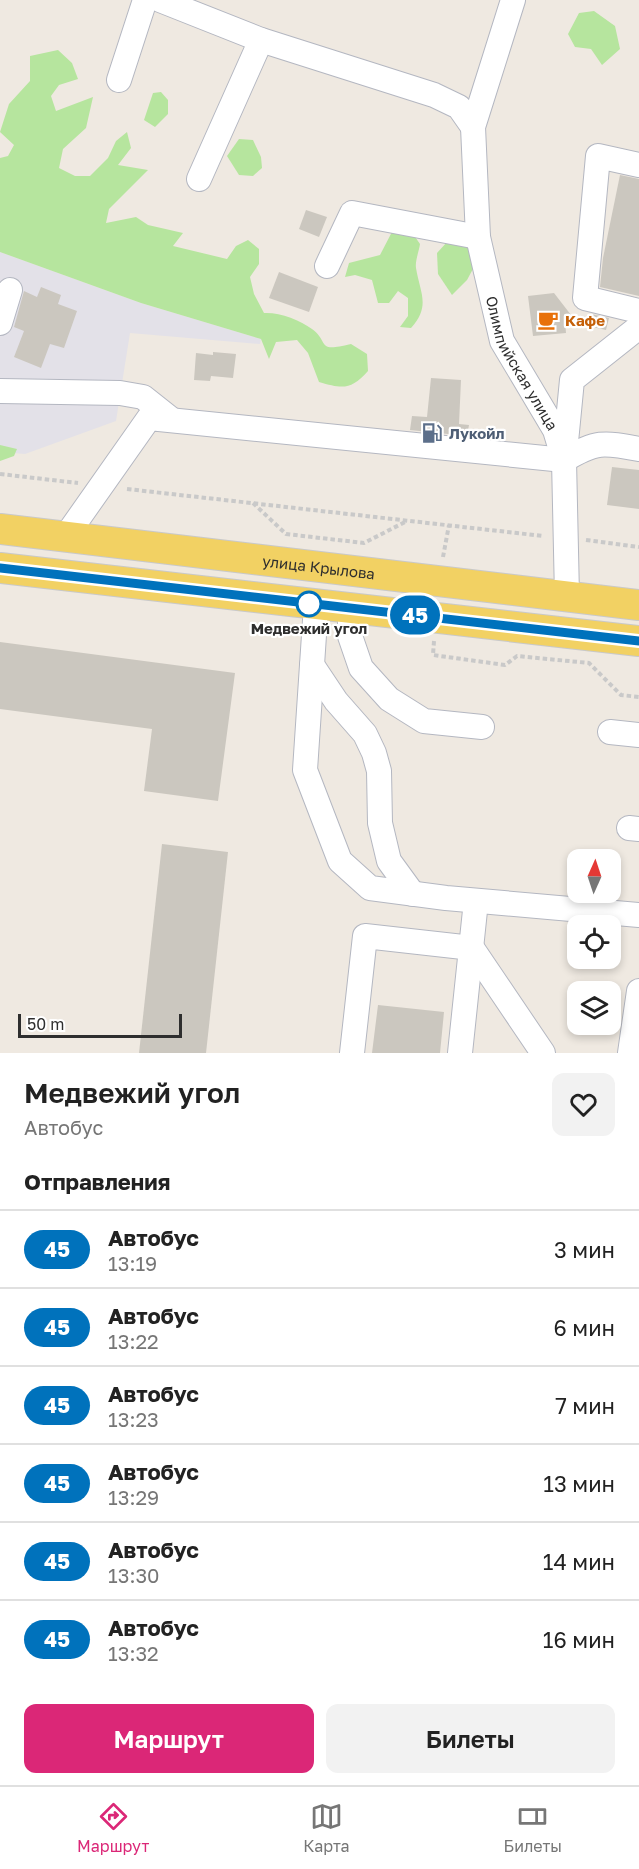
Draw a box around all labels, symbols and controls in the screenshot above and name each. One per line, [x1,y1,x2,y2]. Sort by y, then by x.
street label: Олимпийская улица [483,294,562,433]
cafe icon: Кафе [536,308,560,332]
place label: Кафе [565,311,605,329]
fuel station icon: Лукойл [420,421,444,445]
place label: Лукойл [449,424,504,442]
street label: улица Крылова [261,551,376,583]
marker: Медвежий угол [296,591,322,617]
line badge: 45 [388,596,442,634]
text: 45 [402,602,428,628]
place label: Медвежий угол [251,619,367,637]
north arrow [567,849,621,903]
map controls [567,849,621,1035]
button: locate [567,915,621,969]
button: layers [567,981,621,1035]
scale bar [18,1011,182,1038]
text: 50 m [27,1014,64,1034]
button: heart [552,1073,615,1136]
text: Медвежий угол [24,1076,240,1109]
text: Автобус [24,1115,103,1139]
text: Отправления [24,1168,170,1195]
text: Автобус [108,1224,199,1251]
text: 45 [44,1236,70,1262]
text: 3 мин [554,1236,615,1263]
text: 13:19 [108,1251,157,1275]
text: Автобус [108,1302,199,1329]
text: 45 [44,1314,70,1340]
text: 6 мин [554,1314,615,1341]
text: 13:22 [108,1329,159,1353]
text: Автобус [108,1380,199,1407]
text: 45 [44,1392,70,1418]
text: 7 мин [555,1392,615,1419]
text: 13:23 [108,1407,159,1431]
text: Автобус [108,1458,199,1485]
text: 45 [44,1470,70,1496]
text: 13 мин [543,1470,615,1497]
text: 13:29 [108,1485,159,1509]
text: Автобус [108,1536,199,1563]
text: 45 [44,1548,70,1574]
text: 14 мин [543,1548,615,1575]
text: 13:30 [108,1563,160,1587]
text: Автобус [108,1614,199,1641]
text: 45 [44,1626,70,1652]
text: 16 мин [543,1626,615,1653]
text: 13:32 [108,1641,159,1665]
button: Маршрут [24,1704,314,1773]
button: Билеты [326,1704,615,1773]
tab: Маршрут [77,1800,149,1856]
tab: Карта [303,1800,350,1856]
tab: Билеты [504,1800,562,1856]

